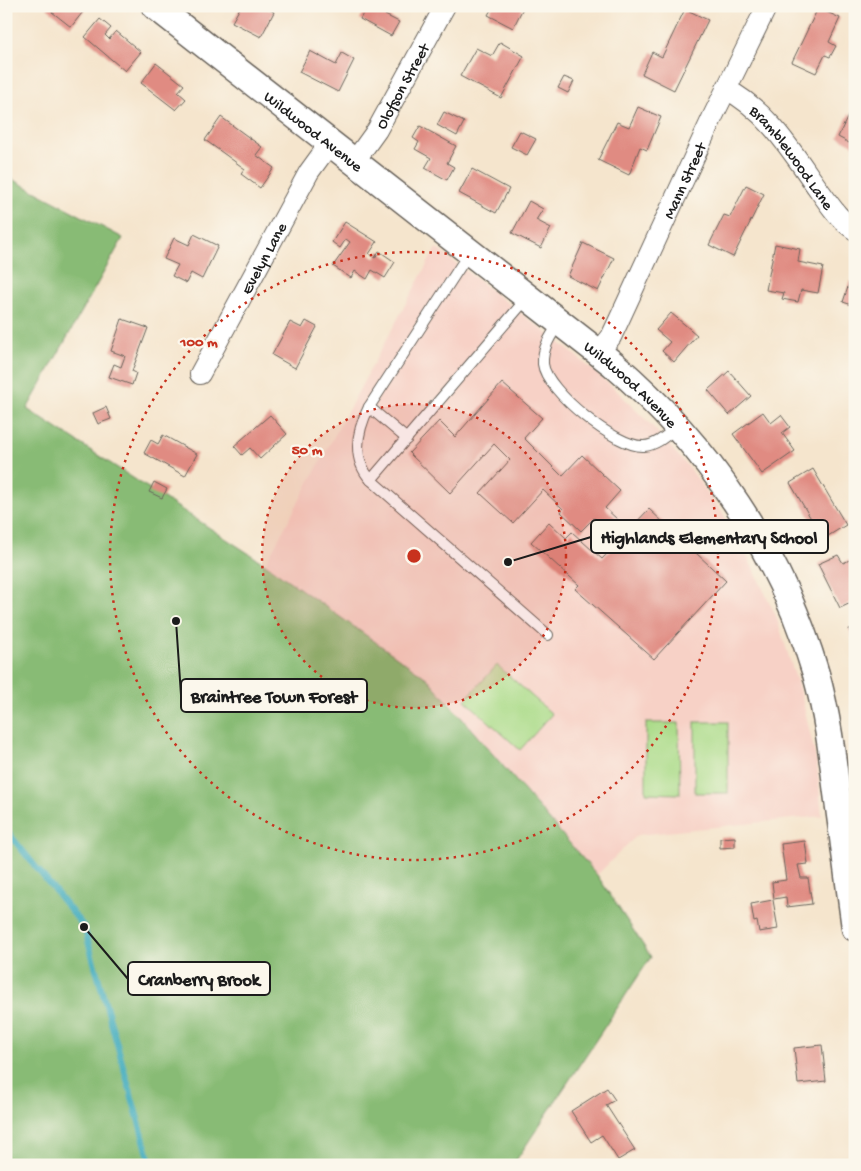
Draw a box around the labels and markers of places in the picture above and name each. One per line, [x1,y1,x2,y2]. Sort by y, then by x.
callout: Highlands Elementary School [591,520,828,553]
centre of rings [405,547,423,565]
callout: Braintree Town Forest [181,679,367,712]
callout: Cranberry Brook [128,962,270,995]

